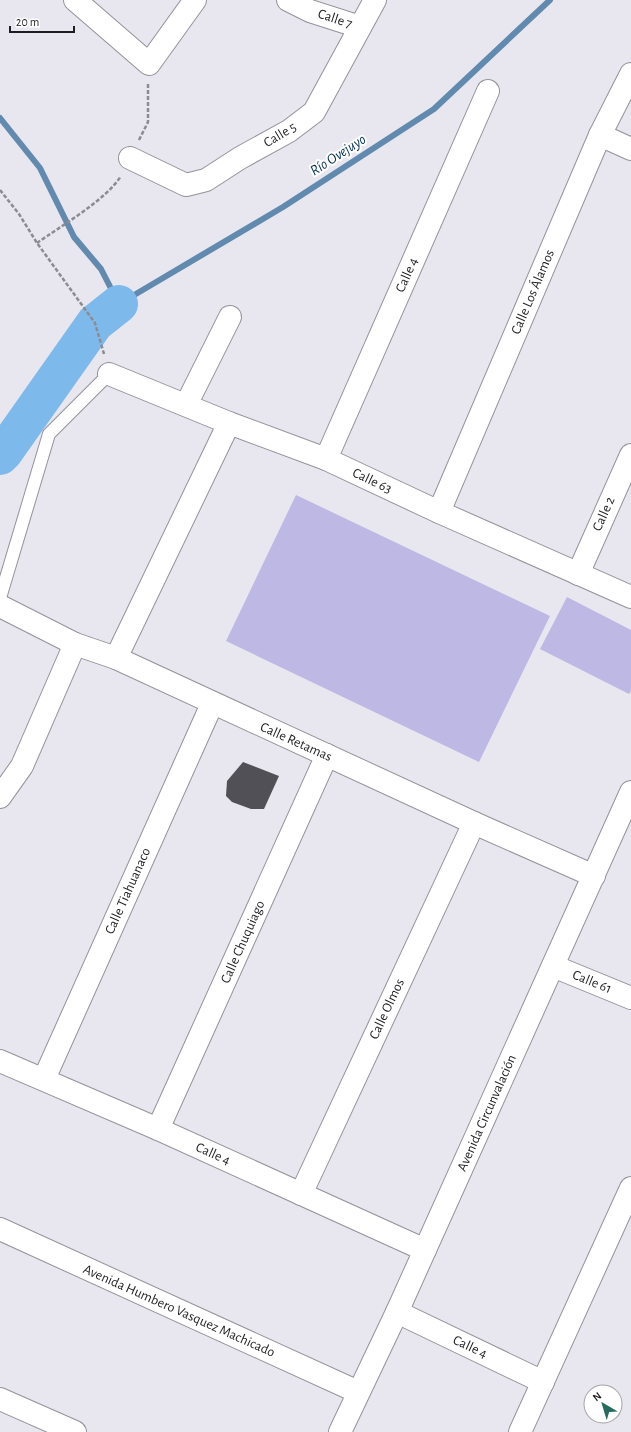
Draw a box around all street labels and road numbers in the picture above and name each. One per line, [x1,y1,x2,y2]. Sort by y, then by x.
street label: Calle 7 [316,7,354,31]
street label: Calle 5 [261,120,299,150]
street label: Calle Los Álamos [506,246,557,336]
street label: Calle 4 [393,255,421,294]
street label: Calle 63 [350,466,394,496]
street label: Calle 2 [590,495,618,533]
street label: Calle Retamas [258,720,334,764]
street label: Calle Tiahuanaco [103,846,153,936]
street label: Calle Chuquiago [219,898,268,985]
street label: Calle 61 [570,968,614,996]
street label: Calle Olmos [367,977,407,1041]
street label: Avenida Circunvalación [455,1053,519,1173]
street label: Calle 4 [194,1140,233,1168]
street label: Avenida Humbero Vasquez Machicado [81,1262,277,1360]
street label: Calle 4 [451,1333,490,1361]

